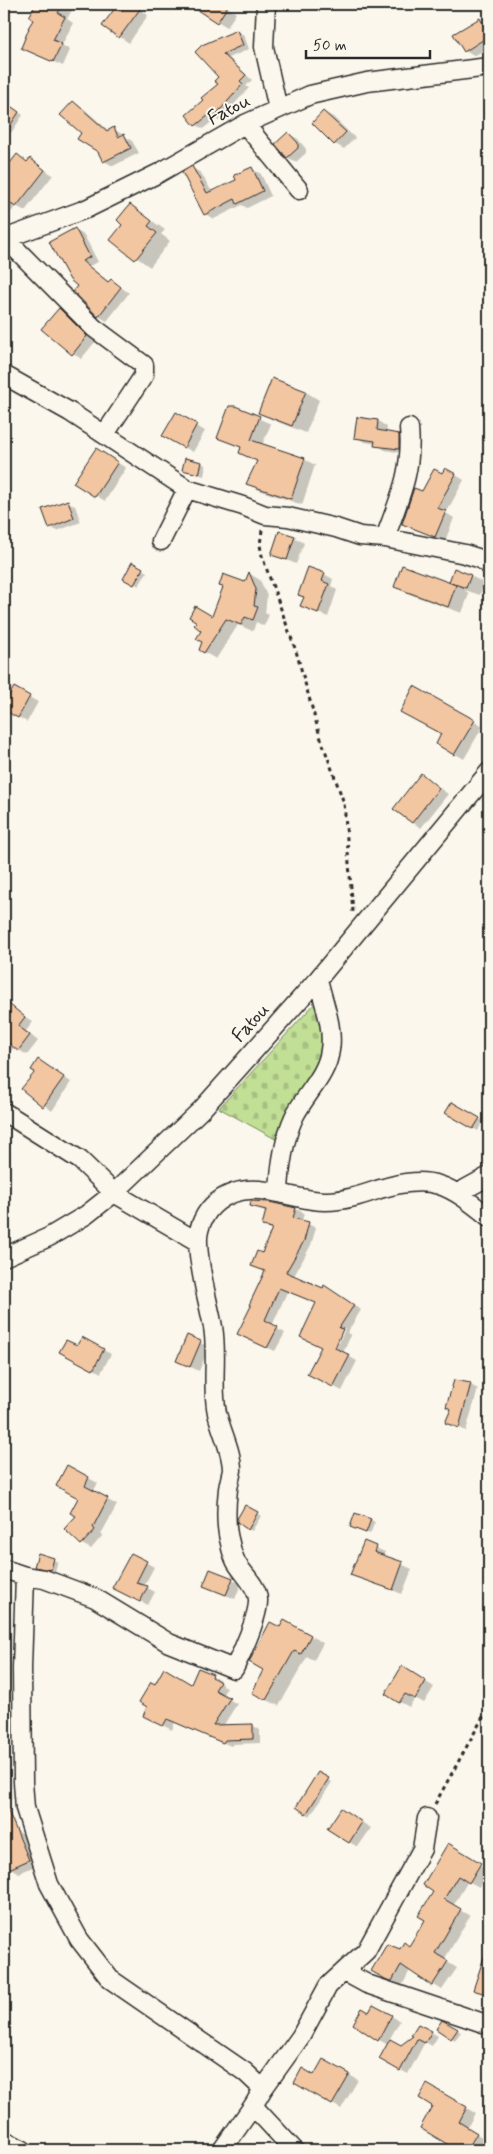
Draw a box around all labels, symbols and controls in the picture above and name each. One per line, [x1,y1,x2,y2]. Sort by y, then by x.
scale bar [306,28,429,60]
text: 50 m [313,36,347,56]
street label: Fatou [203,88,255,132]
street label: Fatou [226,997,276,1049]

